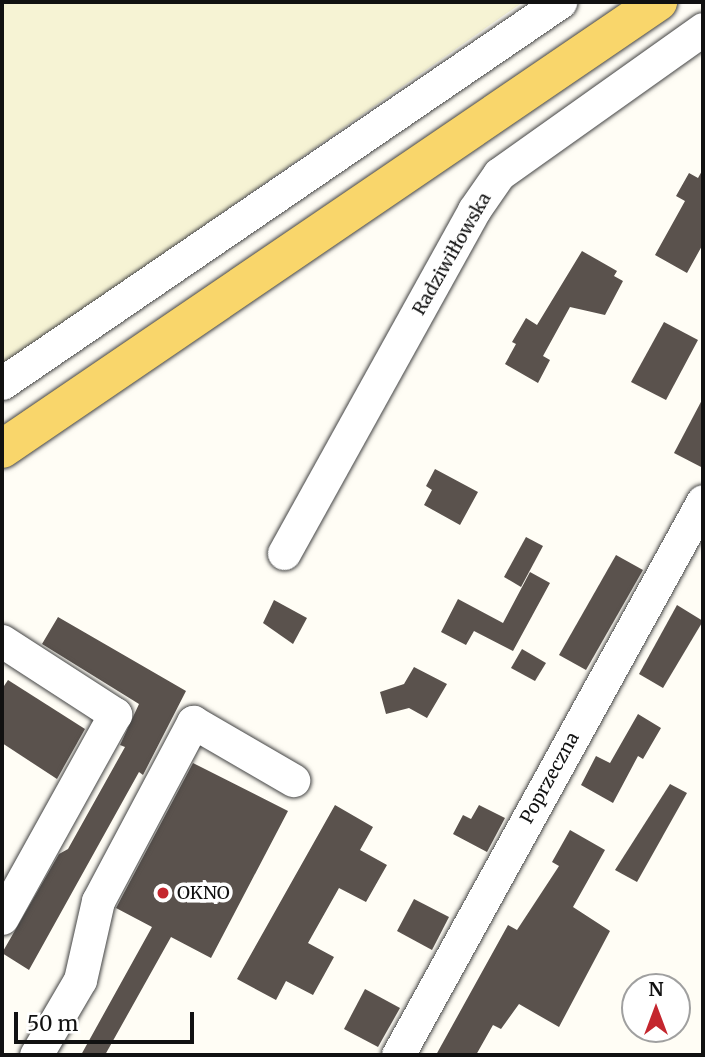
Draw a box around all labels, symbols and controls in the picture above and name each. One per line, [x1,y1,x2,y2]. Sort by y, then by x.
street label: Radziwiłłowska [408,189,496,319]
street label: Poprzeczna [516,729,584,827]
place label: OKNO [177,882,230,904]
marker: OKNO [155,885,171,901]
north arrow [621,973,691,1043]
text: N [648,977,664,1001]
scale bar [18,998,198,1042]
text: 50 m [27,1010,78,1037]

